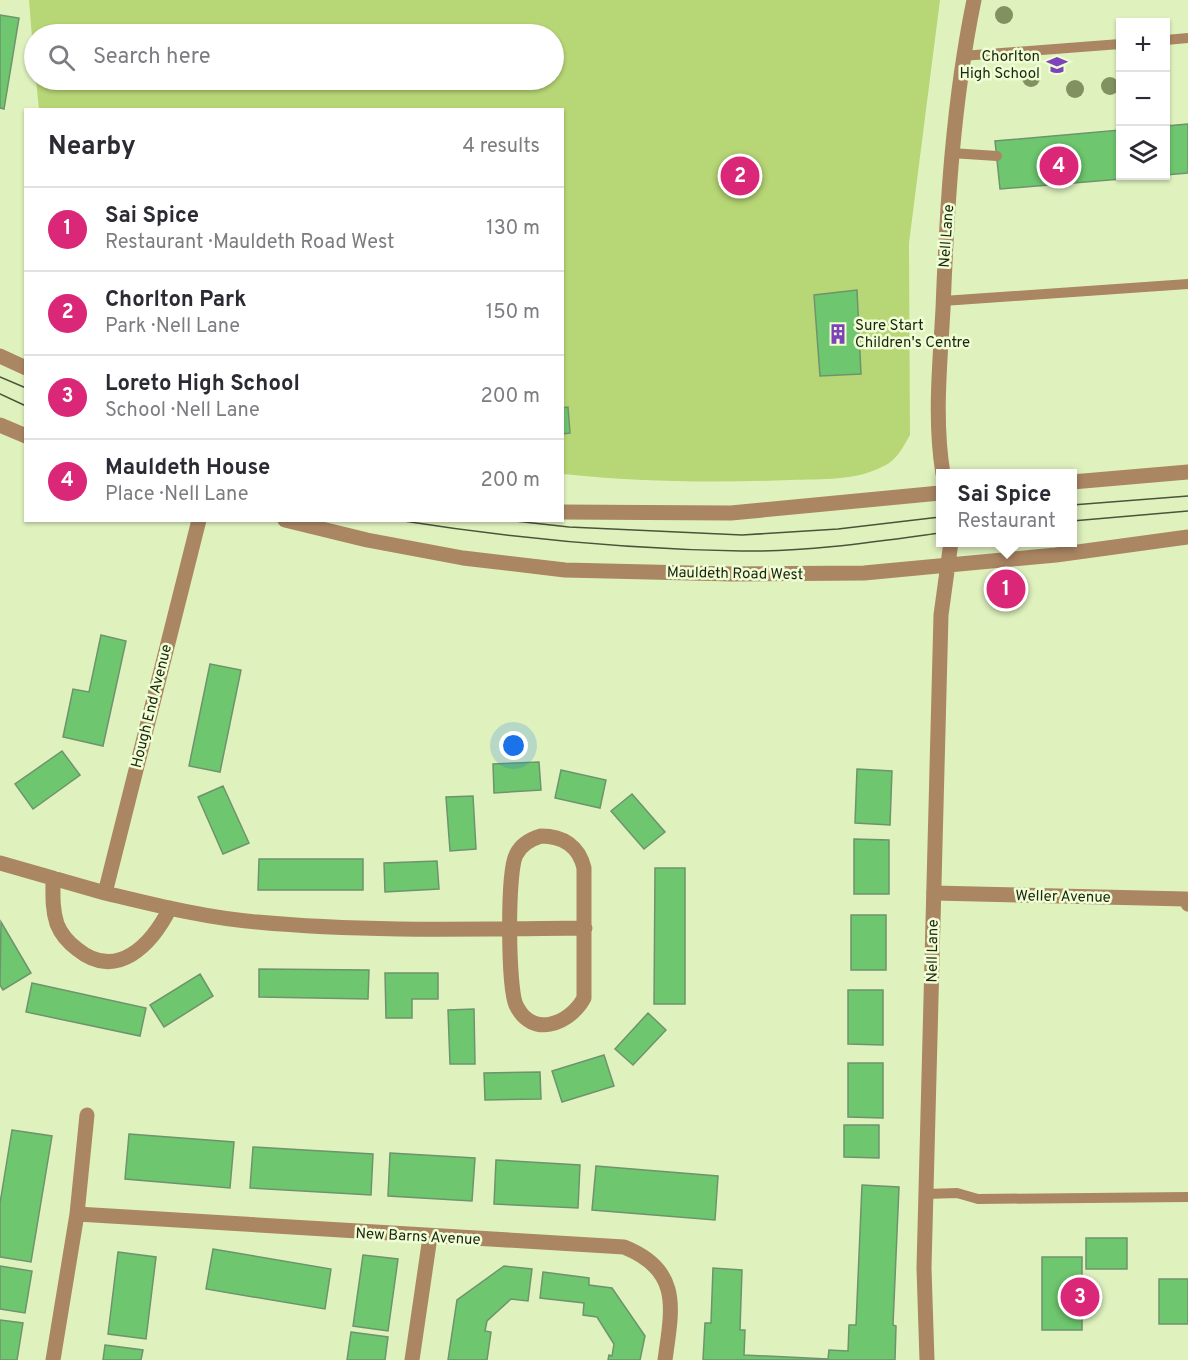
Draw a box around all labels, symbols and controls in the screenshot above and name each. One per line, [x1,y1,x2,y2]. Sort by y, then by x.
map controls [1116,18,1170,180]
button: + [1116,18,1170,72]
search box [24,24,564,90]
icon: search [45,41,78,74]
text: Search here [93,44,211,71]
place label: Chorlton High School [959,48,1040,84]
school or university icon: Chorlton High School [1045,53,1069,77]
button: − [1116,72,1170,126]
button: layers [1116,126,1170,180]
text: Nearby [48,131,136,164]
text: 4 results [463,134,540,160]
pin: 4 [1040,144,1078,188]
pin: 2 [720,154,760,198]
text: Sai Spice [105,203,199,230]
street label: Nell Lane [936,204,959,268]
text: 1 [64,216,72,242]
text: 130 m [486,216,540,242]
text: Restaurant · Mauldeth Road West [105,230,395,256]
text: Chorlton Park [105,287,246,314]
text: 2 [61,300,74,326]
text: 150 m [486,300,540,326]
text: Park · Nell Lane [105,314,240,340]
place label: Sure Start Children's Centre [855,317,970,353]
building icon: Sure Start Children's Centre [826,322,850,346]
text: Loreto High School [105,371,300,398]
text: 3 [62,384,74,410]
text: 200 m [481,384,540,410]
text: School · Nell Lane [105,398,260,424]
text: Mauldeth House [105,455,270,482]
text: 4 [61,468,74,494]
text: 200 m [481,468,540,494]
popup [936,469,1077,547]
text: Place · Nell Lane [105,482,248,508]
text: Sai Spice [957,482,1051,509]
text: Restaurant [957,509,1056,535]
street label: Mauldeth Road West [667,564,803,585]
pin: 1 [986,566,1026,612]
street label: Hough End Avenue [128,643,177,770]
your location [499,731,528,760]
street label: Weller Avenue [1015,887,1111,908]
street label: Nell Lane [923,919,944,983]
street label: New Barns Avenue [355,1225,481,1250]
pin: 3 [1060,1274,1100,1320]

